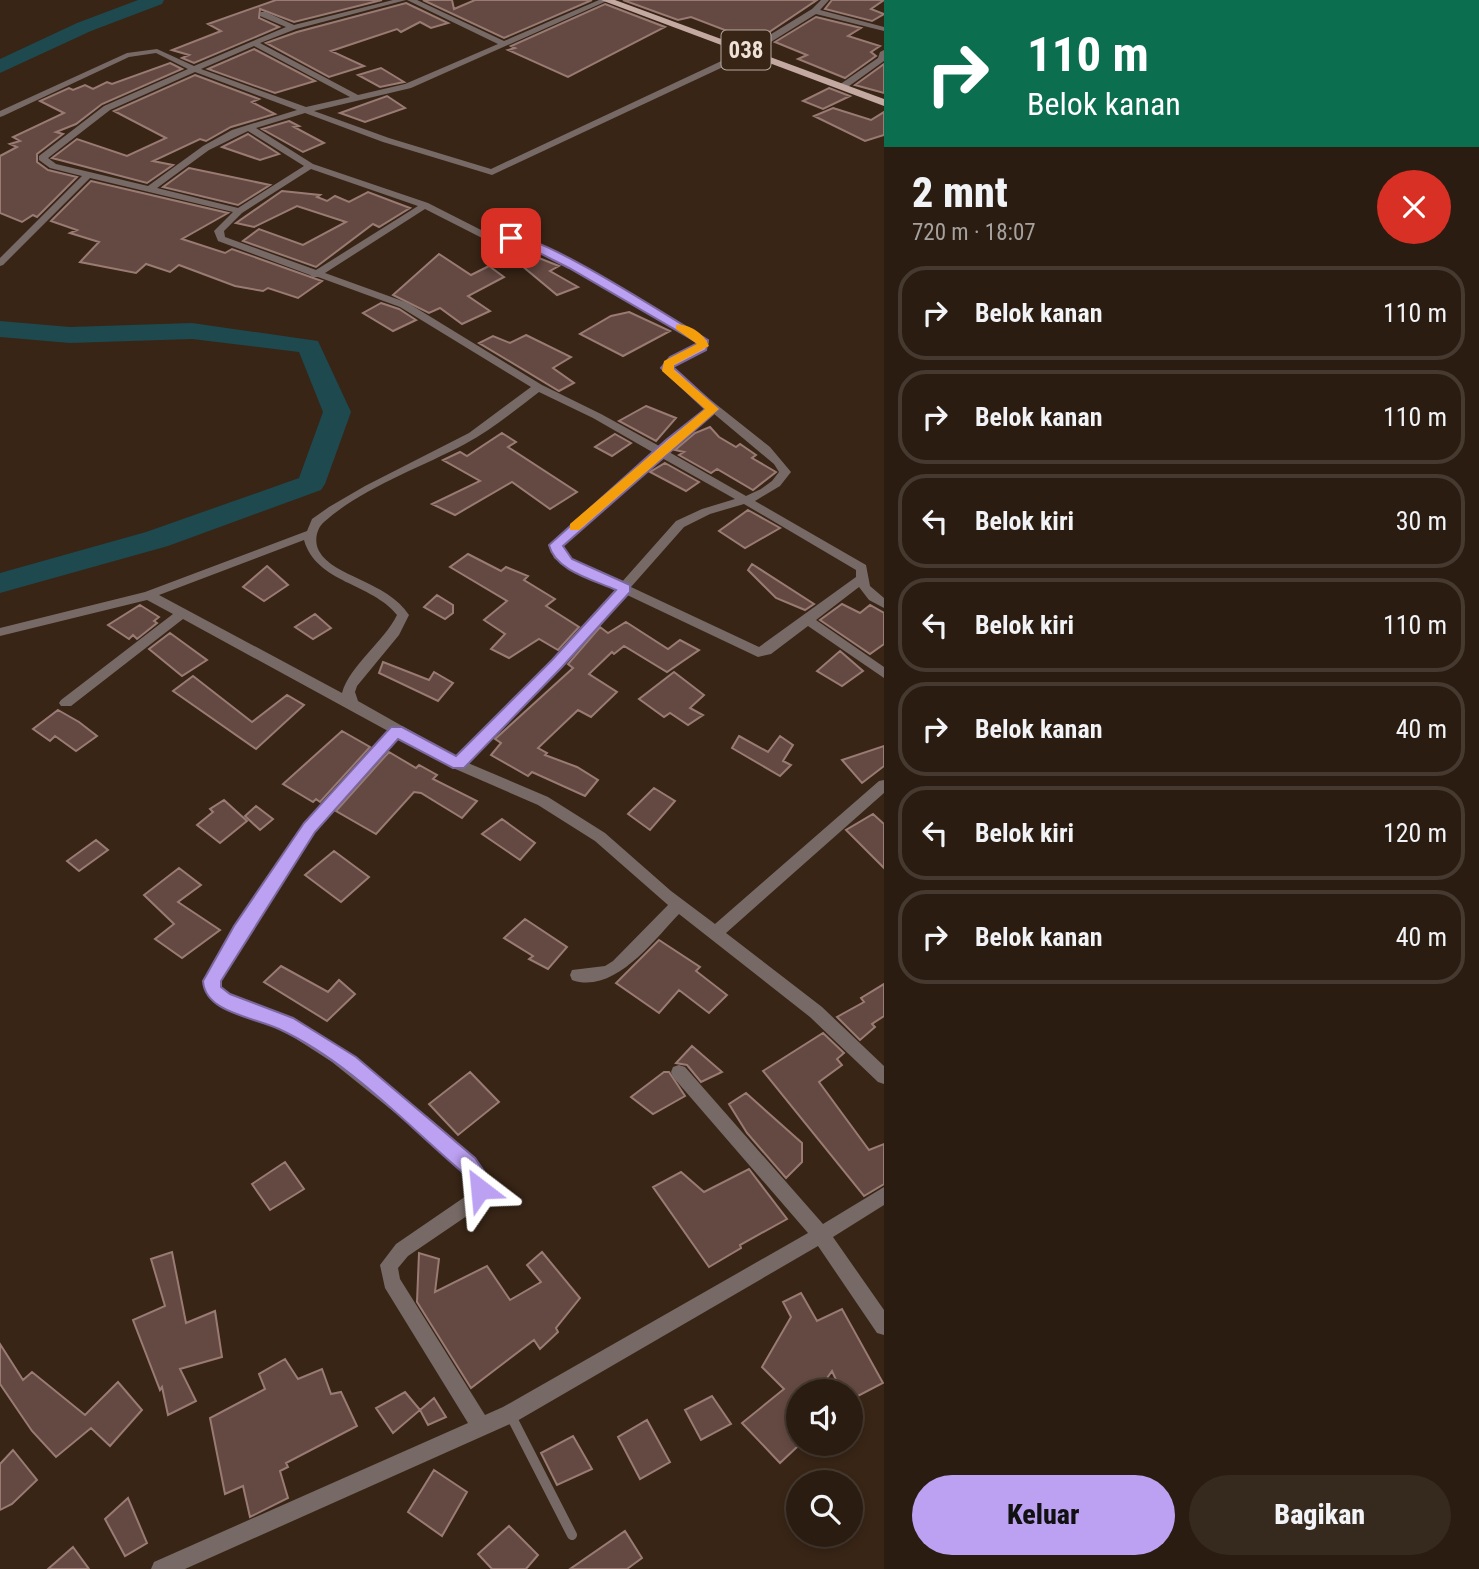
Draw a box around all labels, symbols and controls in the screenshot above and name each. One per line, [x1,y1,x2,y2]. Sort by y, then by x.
text: 110 m [1027,26,1149,83]
icon: right [912,28,1003,119]
road number: 038 [722,31,770,70]
text: Belok kanan [1027,85,1181,123]
text: 2 mnt [912,168,1008,217]
button: close [1377,170,1451,244]
pin [481,208,541,268]
icon: arrive [492,219,530,257]
text: 720 m · 18:07 [912,219,1036,246]
icon: right [916,294,954,332]
text: Belok kanan [975,298,1102,328]
text: 110 m [1383,298,1447,328]
icon: right [916,398,954,436]
text: Belok kanan [975,402,1102,432]
text: 110 m [1383,402,1447,432]
icon: left [916,502,954,540]
text: Belok kiri [975,506,1074,536]
text: 30 m [1396,506,1447,536]
icon: left [916,606,954,644]
text: Belok kiri [975,610,1074,640]
text: 110 m [1383,610,1447,640]
icon: right [916,710,954,748]
text: Belok kanan [975,714,1102,744]
text: 40 m [1396,714,1447,744]
icon: left [916,814,954,852]
text: Belok kiri [975,818,1074,848]
text: 120 m [1383,818,1447,848]
icon: right [916,918,954,956]
text: Belok kanan [975,922,1102,952]
text: 40 m [1396,922,1447,952]
position arrow [443,1152,517,1226]
map controls [786,1379,863,1547]
button: sound [786,1379,863,1456]
button: search [786,1470,863,1547]
button: Keluar [912,1475,1175,1555]
button: Bagikan [1189,1475,1451,1555]

